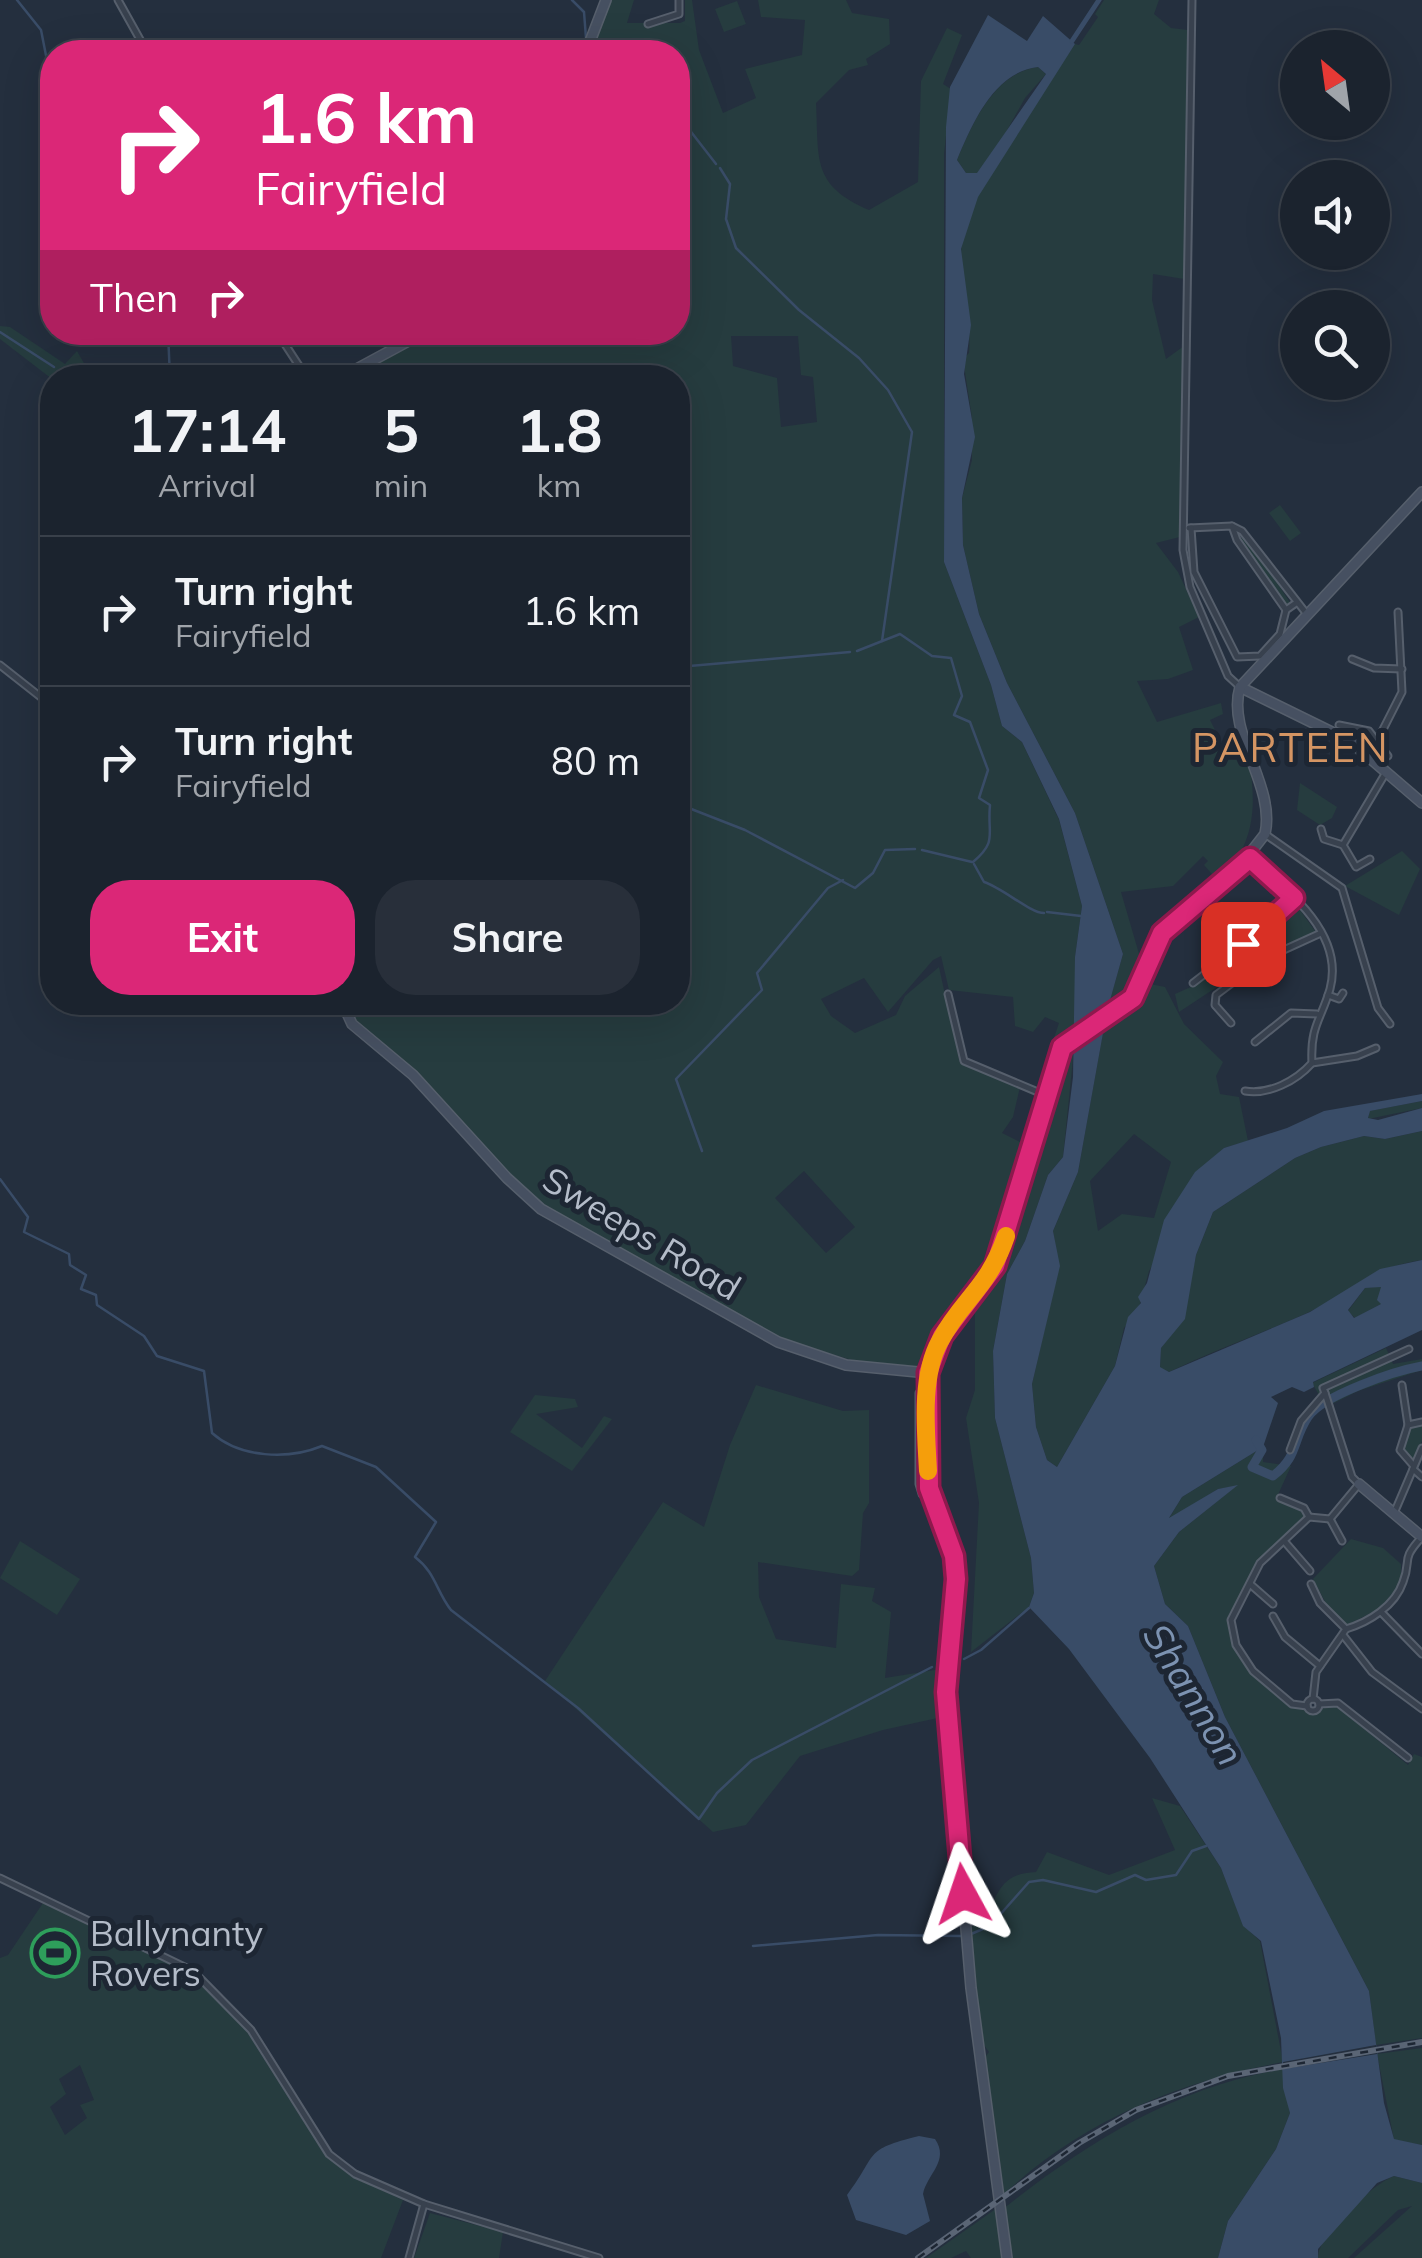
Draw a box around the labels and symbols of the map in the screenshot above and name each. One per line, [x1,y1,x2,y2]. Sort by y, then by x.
north arrow [1280,30,1390,140]
district label: PARTEEN [1192,722,1390,772]
pin [1201,902,1286,987]
street label: Sweeps Road [535,1157,749,1309]
water label: Shannon [1133,1614,1255,1774]
position arrow [911,1842,1015,1946]
place label: Ballynanty Rovers [90,1911,264,1995]
sports icon: Ballynanty Rovers [29,1927,81,1979]

